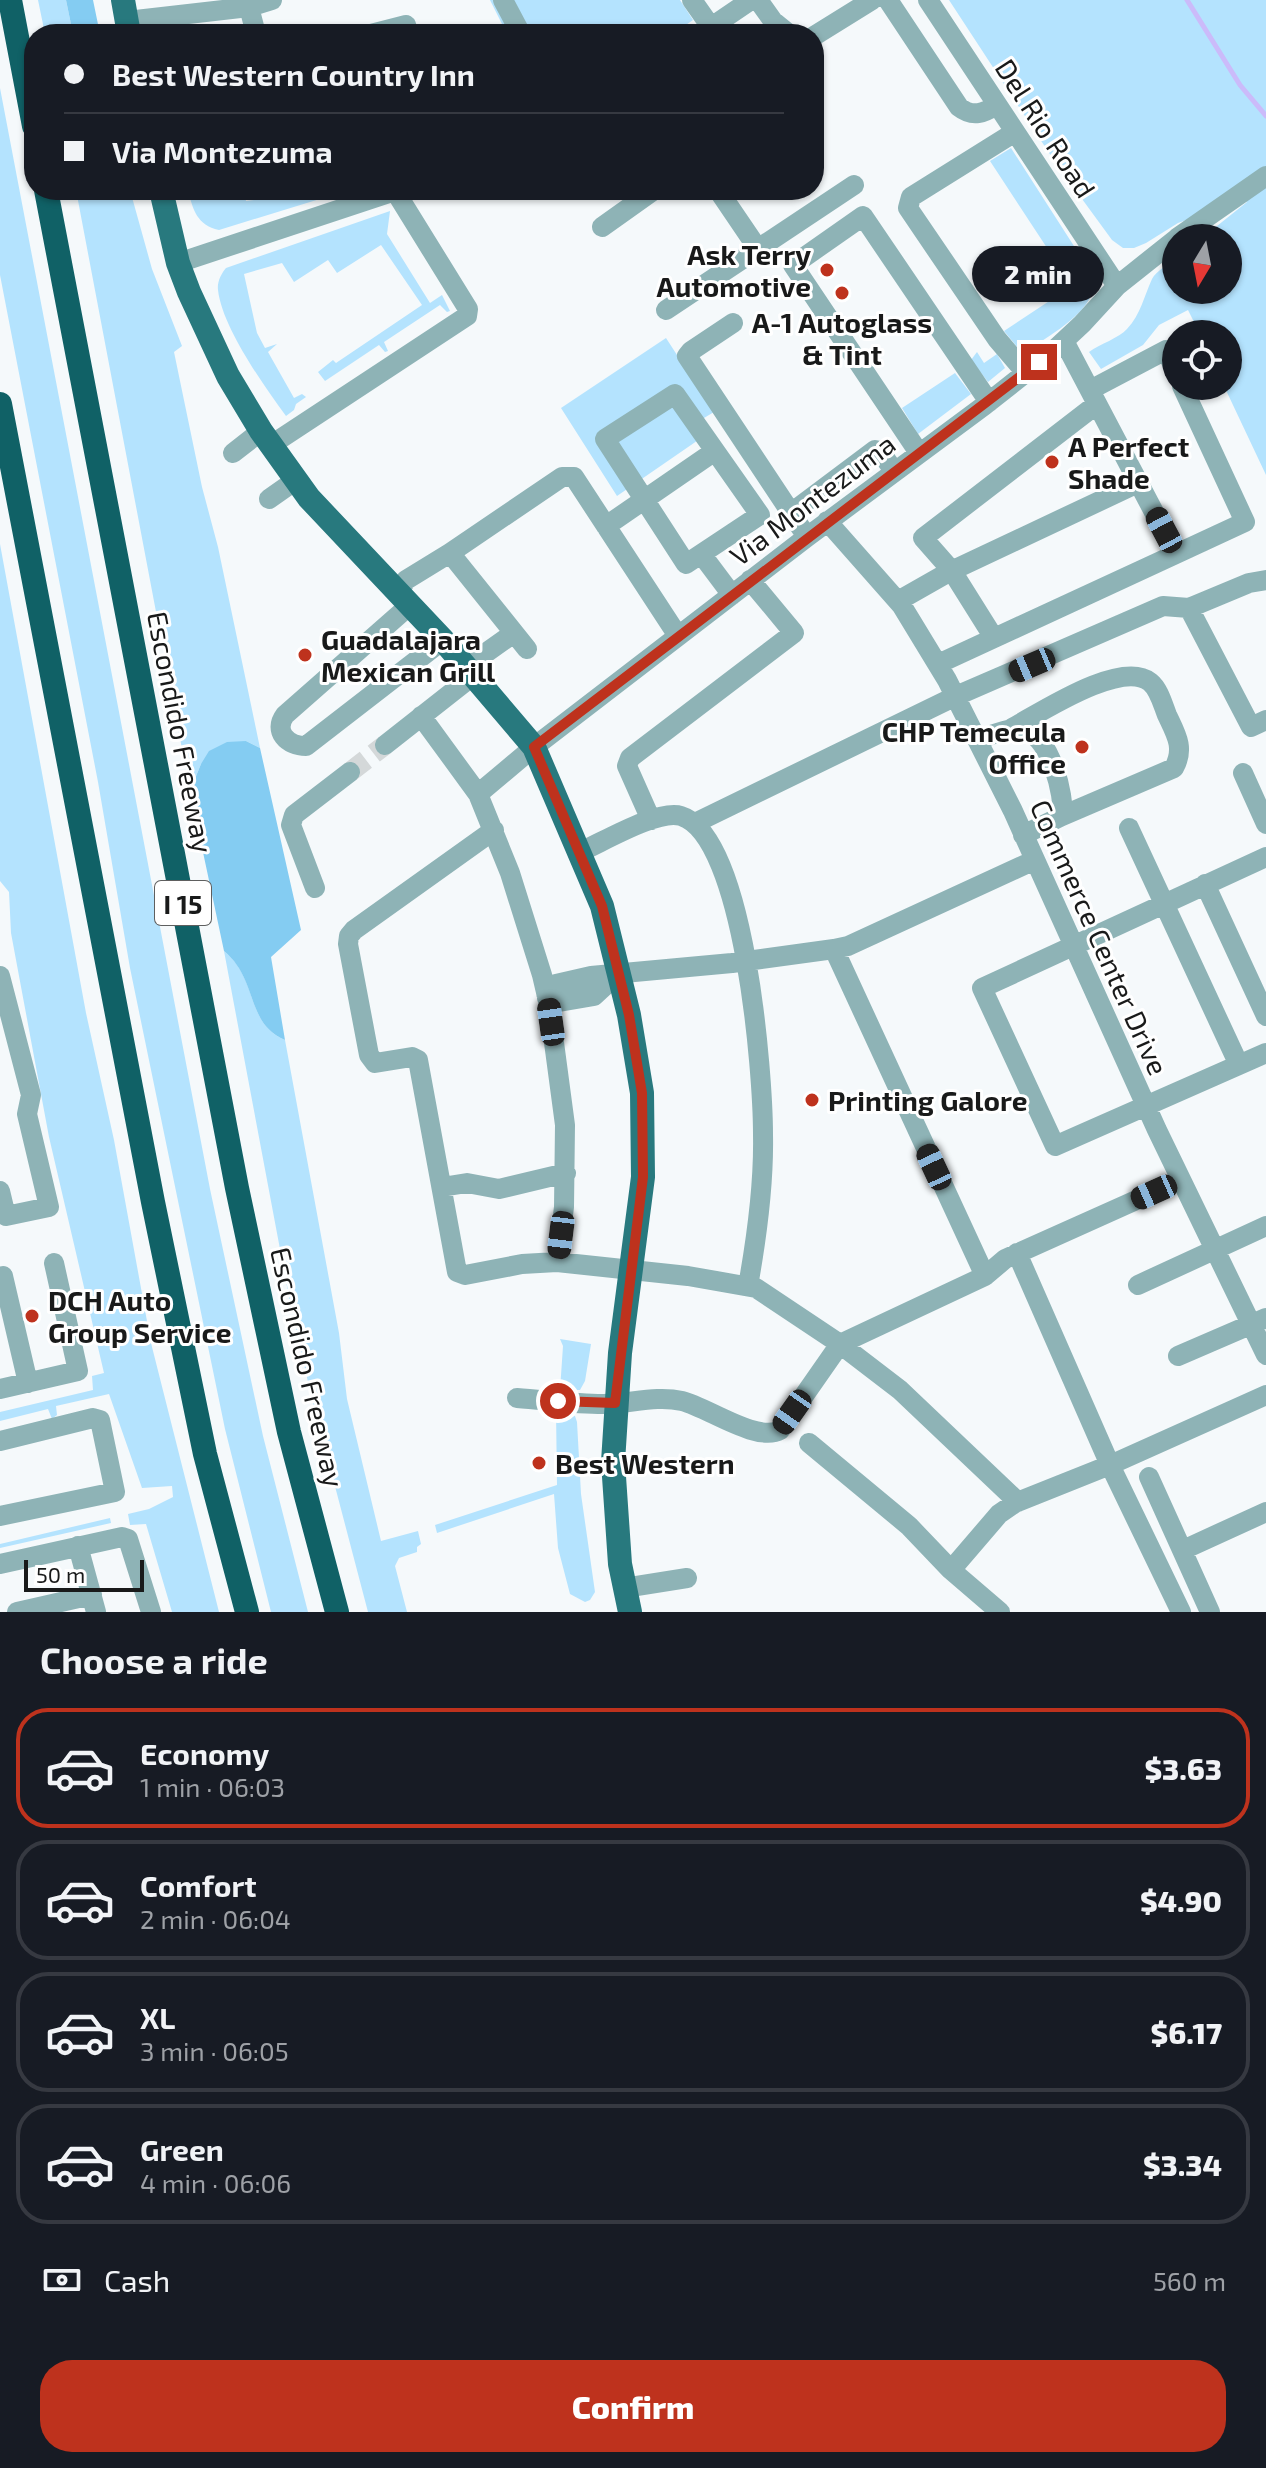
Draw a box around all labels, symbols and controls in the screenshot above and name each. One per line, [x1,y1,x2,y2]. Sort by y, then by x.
street label: Del Rio Road [989,52,1103,204]
text: Best Western Country Inn [112,56,475,92]
text: Via Montezuma [112,133,333,169]
north arrow [1162,224,1242,304]
map controls [1162,224,1242,400]
place label: Ask Terry Automotive [656,237,811,303]
callout: 2 min [973,246,1105,302]
text: 2 min [1004,258,1072,289]
marker: Ask Terry Automotive [818,261,836,279]
marker: A-1 Autoglass & Tint [833,284,851,302]
place label: A-1 Autoglass & Tint [752,305,932,371]
button: locate [1162,320,1242,400]
route end [1021,344,1057,380]
street label: Via Montezuma [723,426,901,572]
place label: A Perfect Shade [1068,429,1189,495]
marker: A Perfect Shade [1043,453,1061,471]
car [1142,503,1186,557]
street label: Escondido Freeway [141,608,221,856]
place label: Guadalajara Mexican Grill [321,622,496,688]
car [1005,645,1059,685]
marker: Guadalajara Mexican Grill [296,646,314,664]
place label: CHP Temecula Office [882,714,1066,780]
marker: CHP Temecula Office [1073,738,1091,756]
street label: Commerce Center Drive [1024,794,1176,1080]
road number: I 15 [155,881,211,925]
car [536,997,566,1047]
place label: Printing Galore [828,1083,1028,1117]
marker: Printing Galore [803,1091,821,1109]
car [913,1140,955,1194]
car [1127,1171,1181,1213]
car [546,1210,576,1260]
street label: Escondido Freeway [264,1244,352,1491]
place label: DCH Auto Group Service [48,1283,231,1349]
marker: DCH Auto Group Service [23,1307,41,1325]
route start [540,1383,576,1419]
car [768,1385,816,1439]
place label: Best Western [555,1446,735,1480]
marker: Best Western [530,1454,548,1472]
scale bar [24,1556,144,1592]
text: 50 m [36,1561,85,1587]
text: Choose a ride [40,1638,268,1681]
icon: car [44,1732,116,1804]
text: Economy [140,1735,269,1771]
text: $3.63 [1144,1750,1222,1786]
text: 1 min · 06:03 [140,1771,285,1802]
icon: car [44,1864,116,1936]
text: Comfort [140,1867,257,1903]
text: $4.90 [1140,1882,1222,1918]
text: 2 min · 06:04 [140,1903,291,1934]
icon: car [44,1996,116,2068]
text: XL [140,1999,175,2035]
text: $6.17 [1151,2014,1222,2050]
text: 3 min · 06:05 [140,2035,289,2066]
icon: car [44,2128,116,2200]
text: Green [140,2131,224,2167]
text: $3.34 [1143,2146,1222,2182]
text: 4 min · 06:06 [140,2167,291,2198]
icon: cash [40,2258,84,2302]
text: Cash [104,2262,170,2298]
text: 560 m [1153,2265,1226,2296]
button: Confirm [40,2360,1226,2452]

